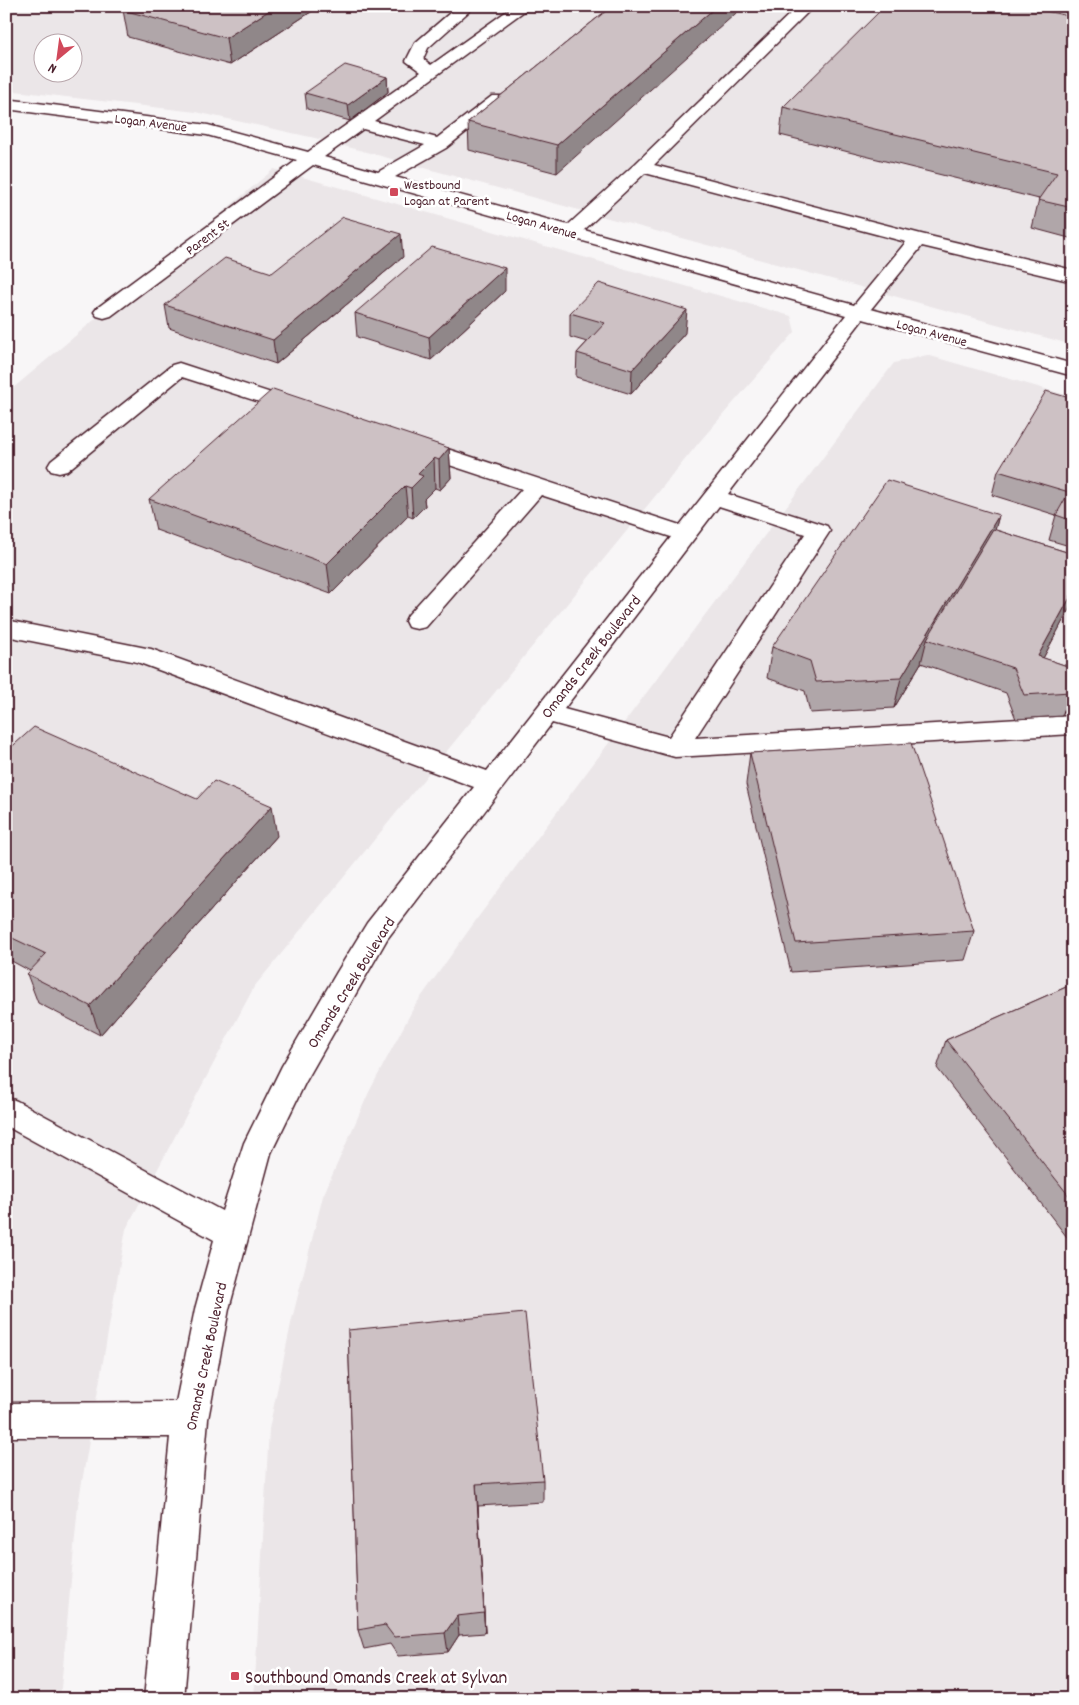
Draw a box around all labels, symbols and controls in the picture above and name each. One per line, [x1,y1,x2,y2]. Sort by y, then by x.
north arrow [32,32,82,82]
text: N [45,57,61,78]
street label: Logan Avenue [113,110,188,138]
place label: Westbound Logan at Parent [404,176,489,212]
marker: Westbound Logan at Parent [388,186,400,198]
street label: Logan Avenue [504,206,579,246]
street label: Parent St [182,214,234,261]
street label: Logan Avenue [894,315,969,353]
street label: Omands Creek Boulevard [536,591,648,724]
street label: Omands Creek Boulevard [302,913,402,1054]
street label: Omands Creek Boulevard [180,1280,234,1433]
place label: Southbound Omands Creek at Sylvan [245,1666,507,1693]
marker: Southbound Omands Creek at Sylvan [229,1670,241,1682]

